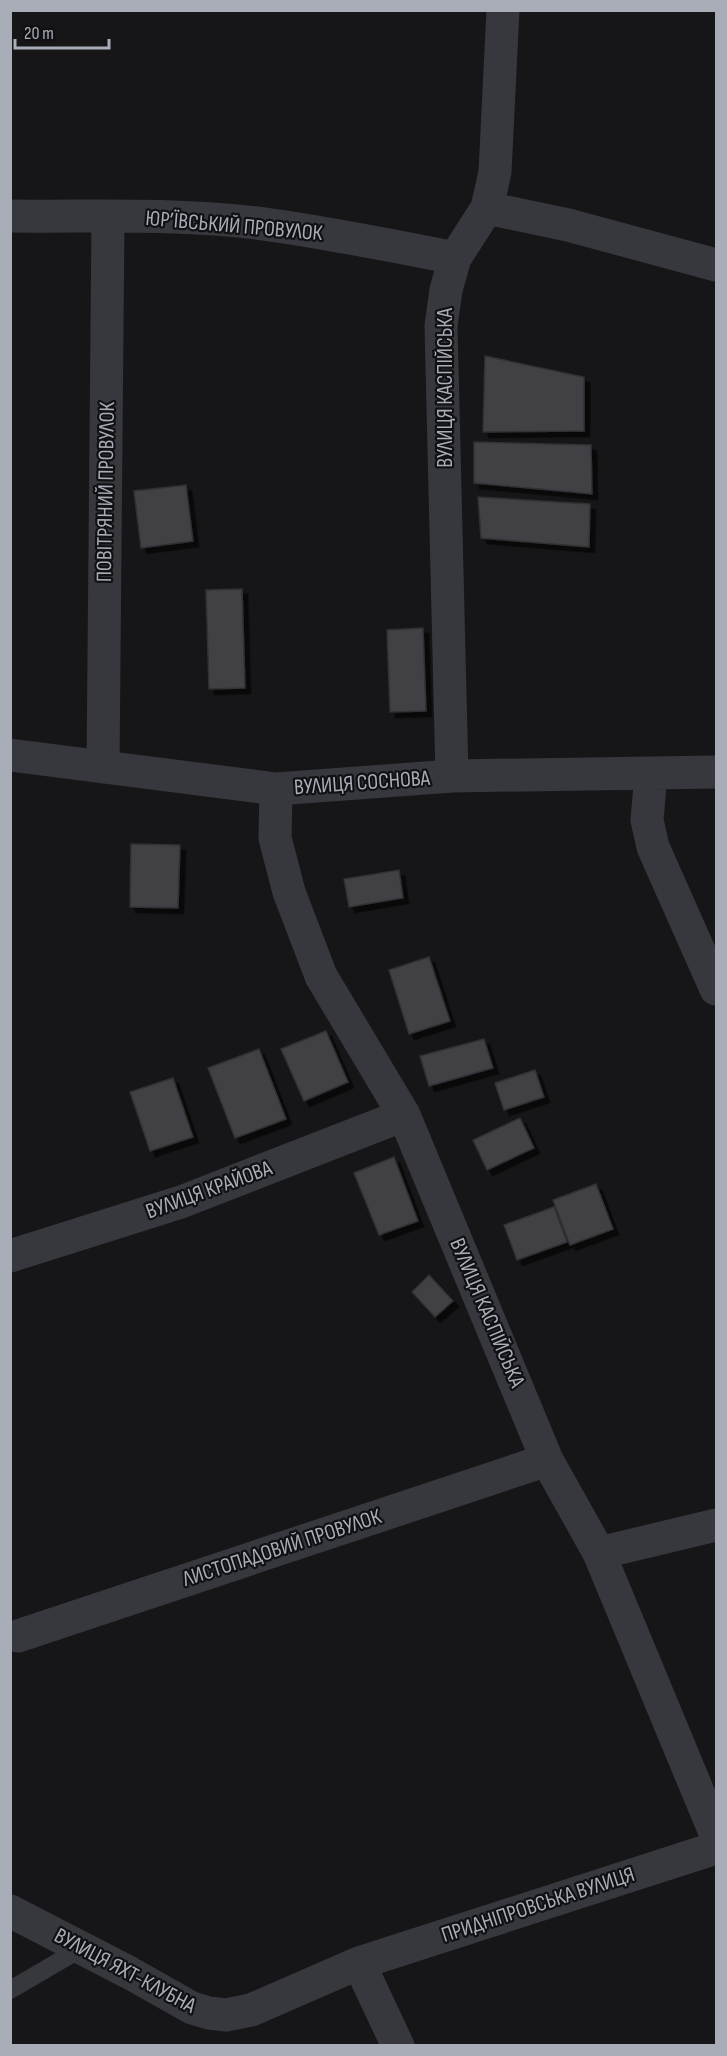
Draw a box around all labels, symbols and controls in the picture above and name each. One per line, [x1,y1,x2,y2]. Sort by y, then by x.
scale bar [15,12,110,50]
text: 20 m [24,23,54,44]
street label: ЮР’ЇВСЬКИЙ ПРОВУЛОК [144,205,324,247]
street label: ВУЛИЦЯ КАСПІЙСЬКА [432,308,459,468]
street label: ПОВІТРЯНИЙ ПРОВУЛОК [91,401,121,582]
street label: ВУЛИЦЯ СОСНОВА [293,765,431,801]
street label: ВУЛИЦЯ КРАЙОВА [142,1155,276,1225]
street label: ВУЛИЦЯ КАСПІЙСЬКА [443,1234,531,1392]
street label: ЛИСТОПАДОВИЙ ПРОВУЛОК [178,1503,385,1593]
street label: ПРИДНІПРОВСЬКА ВУЛИЦЯ [438,1861,638,1949]
street label: ВУЛИЦЯ ЯХТ-КЛУБНА [50,1922,201,2020]

